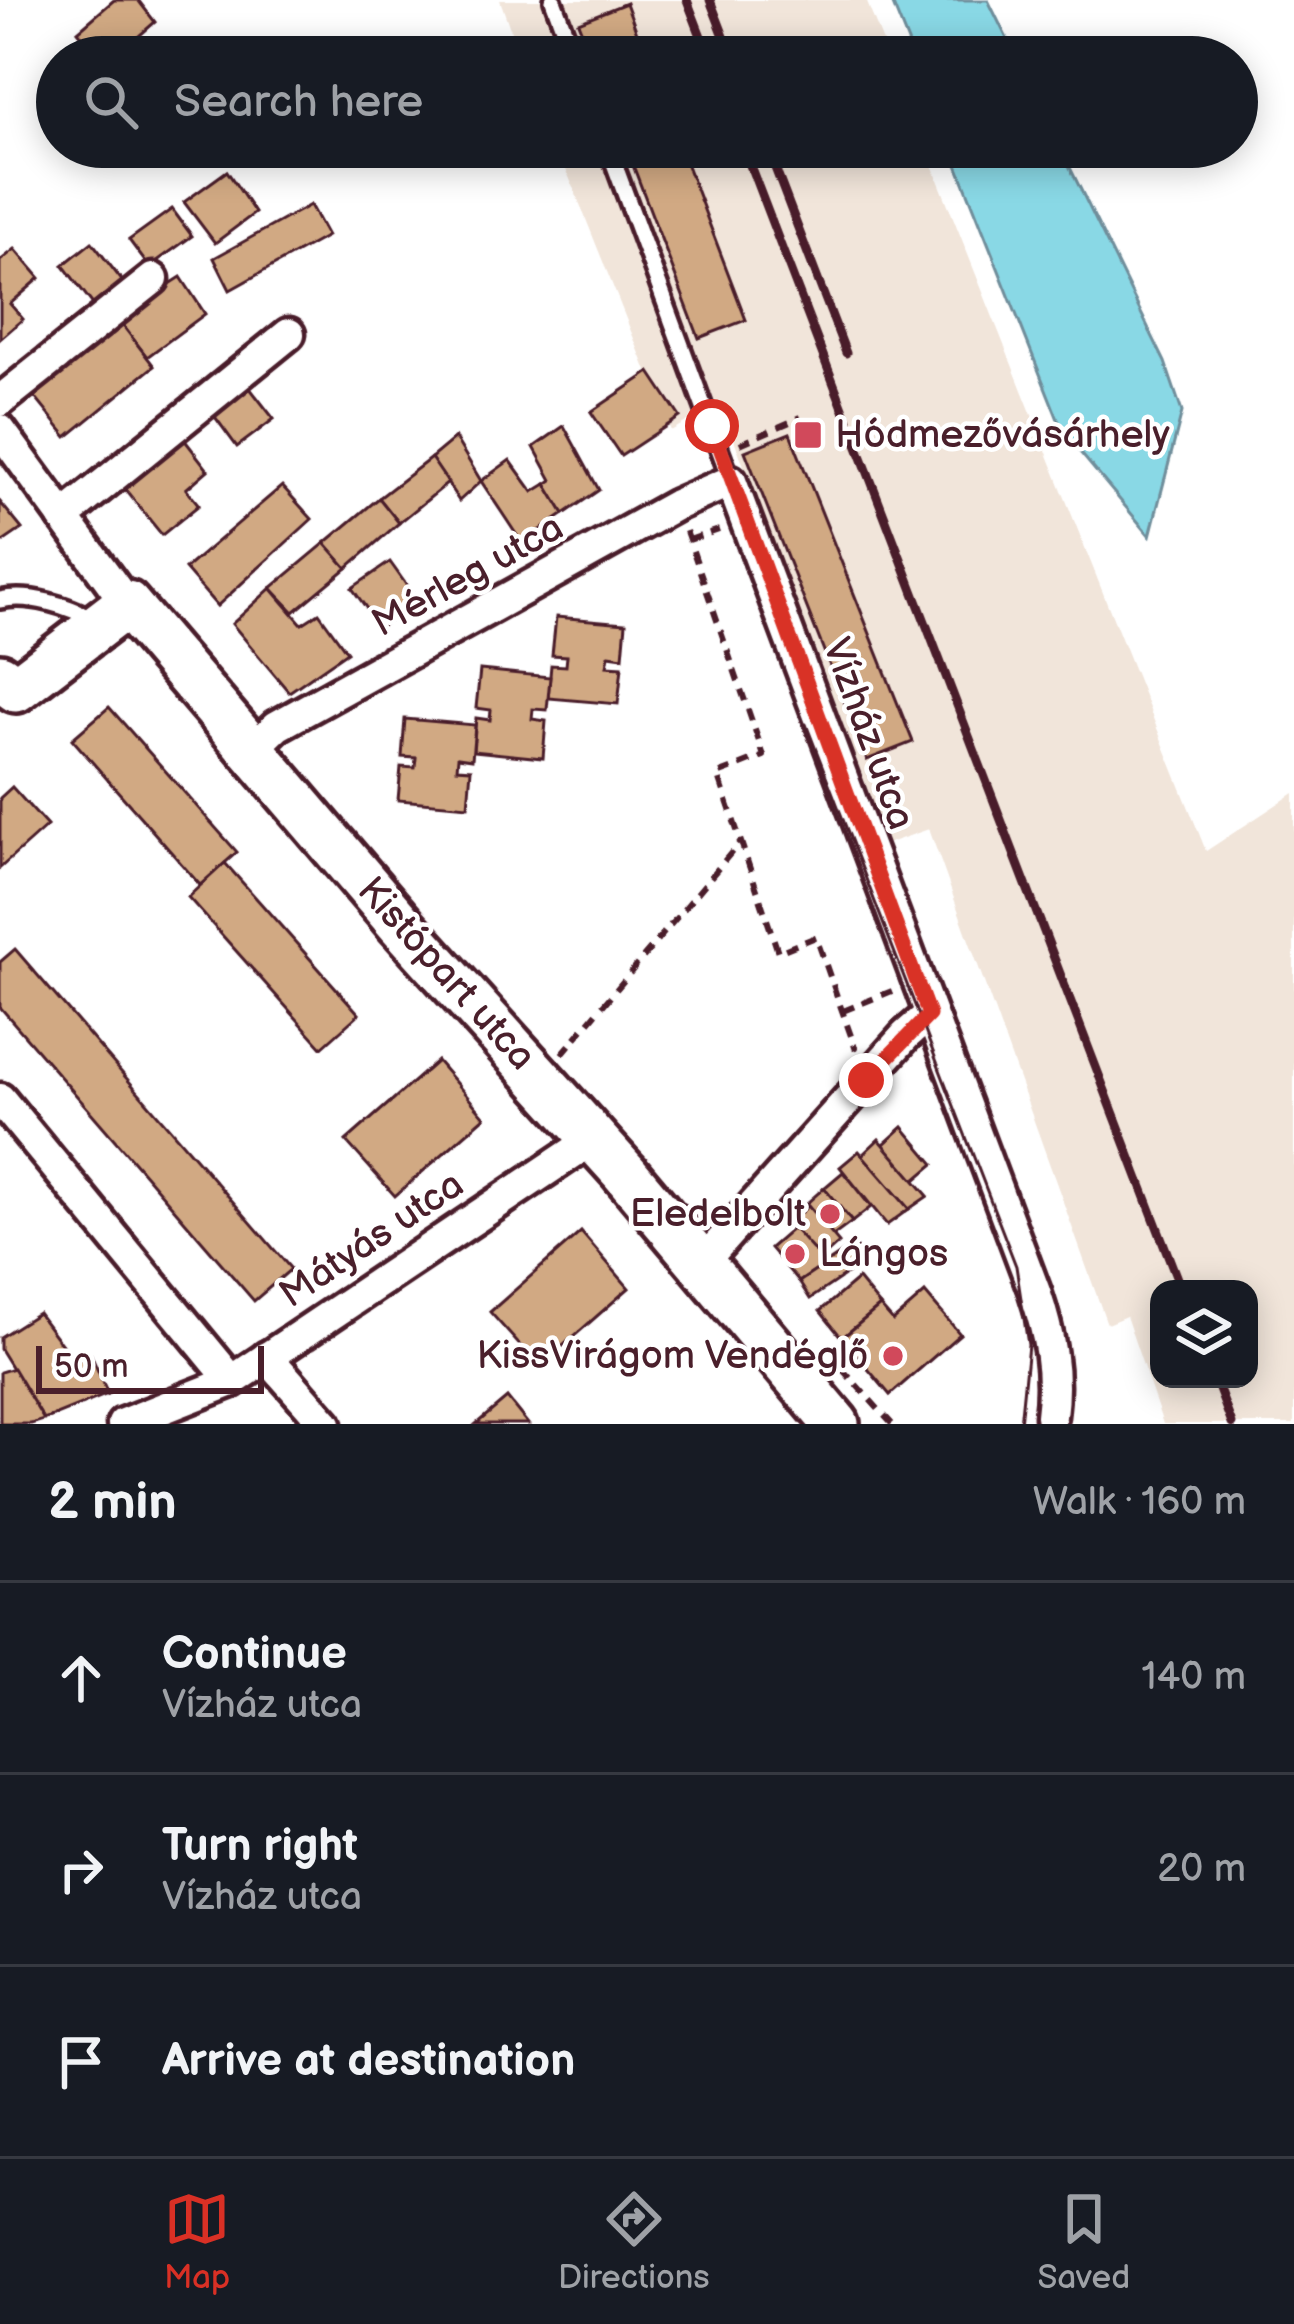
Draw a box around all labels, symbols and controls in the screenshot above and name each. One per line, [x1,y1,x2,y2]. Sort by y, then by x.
search box [36,36,1258,168]
icon: search [78,69,144,135]
text: Search here [174,75,423,130]
route start [685,399,739,453]
place label: Hódmezővásárhely [835,412,1170,459]
marker: Hódmezővásárhely [792,419,824,451]
street label: Mérleg utca [364,504,572,648]
street label: Vízház utca [812,632,924,836]
street label: Kistópart utca [347,868,545,1080]
route end [839,1053,893,1107]
street label: Mátyás utca [271,1161,473,1319]
place label: Eledelbolt [630,1191,806,1238]
marker: Eledelbolt [817,1201,843,1227]
place label: Lángos [819,1231,948,1278]
marker: Lángos [782,1241,808,1267]
map controls [1150,1280,1258,1388]
button: layers [1150,1280,1258,1388]
place label: KissVirágom Vendéglő [477,1333,869,1380]
scale bar [36,1340,264,1393]
marker: KissVirágom Vendéglő [880,1343,906,1369]
text: 50 m [54,1347,129,1387]
text: 2 min [48,1472,177,1533]
text: Walk · 160 m [1033,1479,1246,1526]
text: Continue [162,1627,347,1682]
icon: ahead [48,1645,114,1711]
text: 140 m [1141,1654,1246,1701]
text: Vízház utca [162,1682,362,1729]
text: Turn right [162,1819,358,1874]
icon: right [48,1837,114,1903]
text: 20 m [1157,1846,1246,1893]
text: Vízház utca [162,1874,362,1921]
icon: arrive [48,2029,114,2095]
text: Arrive at destination [162,2034,575,2089]
tab: Map [164,2186,230,2298]
tab: Directions [558,2186,710,2298]
tab: Saved [1037,2186,1130,2298]

